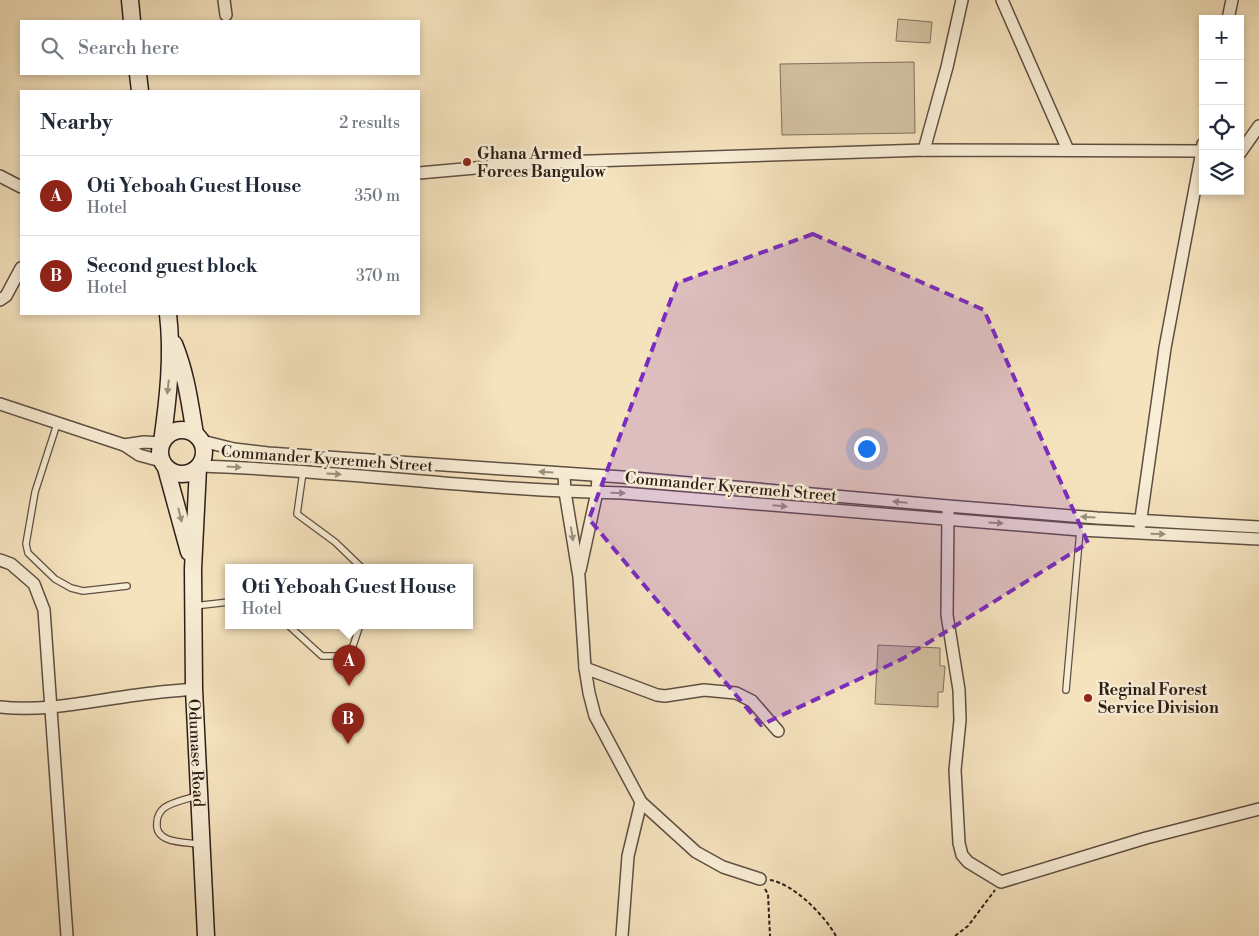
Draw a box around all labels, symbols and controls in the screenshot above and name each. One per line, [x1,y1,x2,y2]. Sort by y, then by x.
map controls [1199,15,1244,195]
button: + [1199,15,1244,60]
search box [20,20,420,75]
icon: search [38,34,66,62]
text: Search here [78,36,179,60]
button: − [1199,60,1244,105]
button: locate [1199,105,1244,150]
text: Nearby [40,110,113,136]
text: 2 results [339,113,400,133]
place label: Ghana Armed Forces Bangulow [477,144,606,182]
button: layers [1199,150,1244,195]
marker: Ghana Armed Forces Bangulow [461,156,473,168]
text: Oti Yeboah Guest House [87,174,301,198]
text: A [50,186,62,206]
text: 350 m [354,186,400,206]
text: Hotel [87,198,127,218]
text: Second guest block [87,254,257,278]
text: B [50,266,62,286]
text: 370 m [356,266,400,286]
text: Hotel [87,278,127,298]
one-way arrow [164,379,172,395]
your location [854,436,880,462]
street label: Commander Kyeremeh Street [220,442,434,476]
one-way arrow [226,464,242,472]
one-way arrow [538,468,554,476]
street label: Commander Kyeremeh Street [624,468,838,506]
one-way arrow [326,470,342,478]
one-way arrow [610,489,626,497]
one-way arrow [891,498,907,506]
one-way arrow [772,502,788,510]
one-way arrow [176,507,184,522]
one-way arrow [1080,513,1096,521]
one-way arrow [988,520,1004,528]
one-way arrow [568,527,576,543]
one-way arrow [1150,531,1166,539]
popup [225,564,473,629]
text: Oti Yeboah Guest House [242,575,456,599]
text: Hotel [242,599,282,619]
pin: A [333,645,365,686]
place label: Reginal Forest Service Division [1098,680,1219,718]
marker: Reginal Forest Service Division [1082,692,1094,704]
street label: Odumase Road [183,698,209,807]
pin: B [332,703,364,744]

